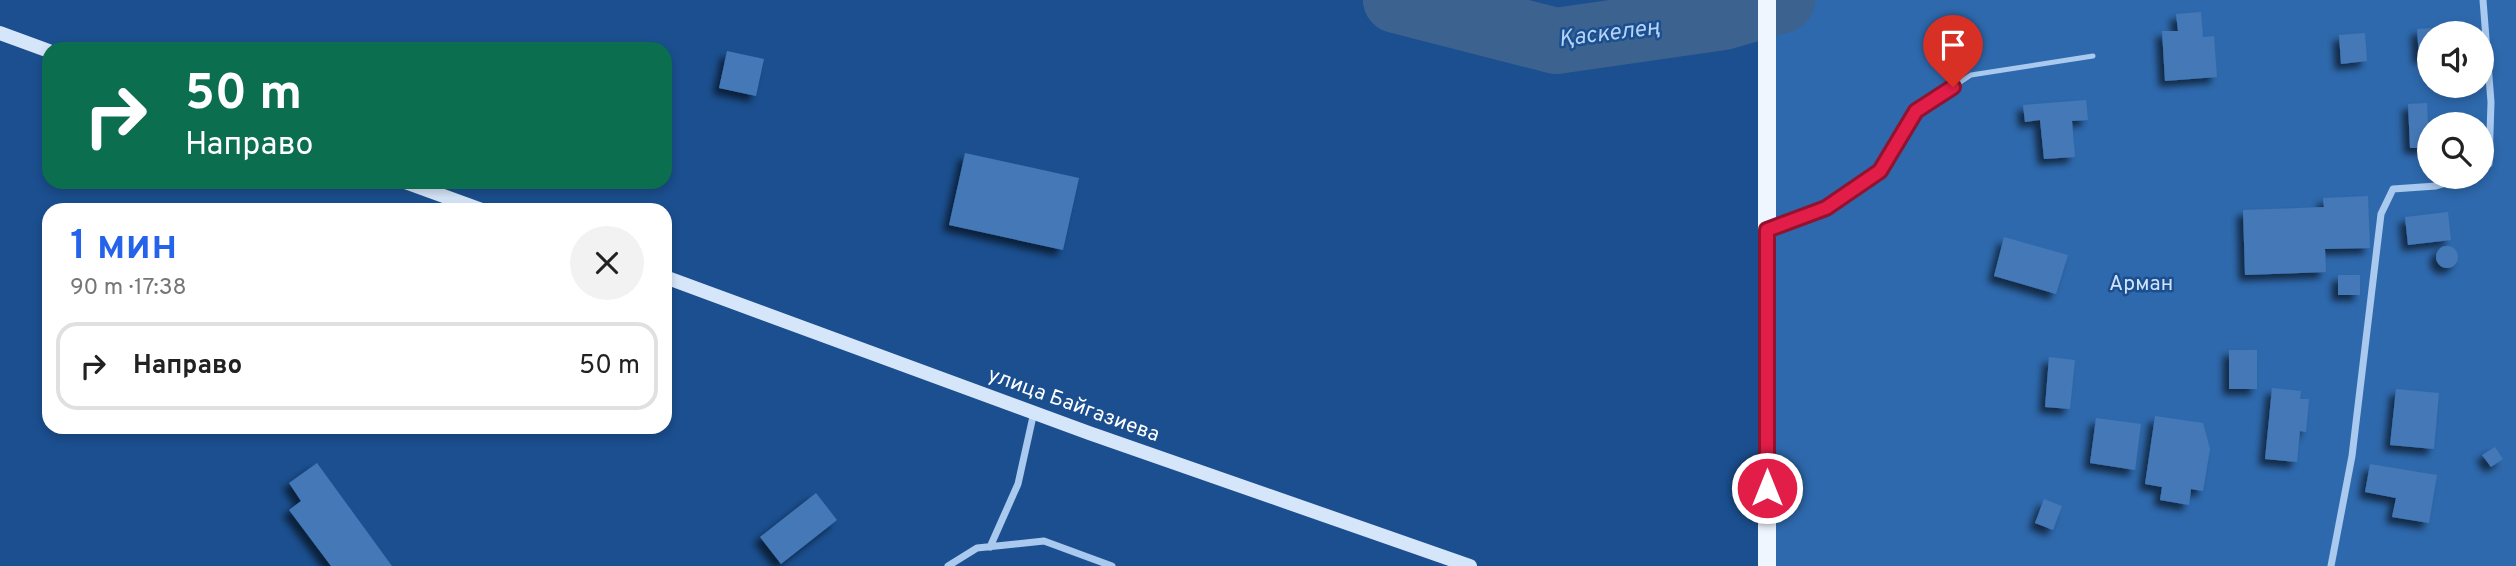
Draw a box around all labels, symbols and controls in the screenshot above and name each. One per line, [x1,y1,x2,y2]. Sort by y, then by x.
water label: Қаскелең [1557,14,1662,55]
pin [1923,15,1983,87]
map controls [2417,21,2494,189]
button: sound [2417,21,2494,98]
icon: arrive [1934,26,1972,64]
text: 50 m [185,65,302,127]
icon: right [70,70,161,161]
button: search [2417,112,2494,189]
text: Направо [185,126,313,166]
text: 1 мин [70,221,177,274]
button: close [570,226,644,300]
park label: Арман [2109,271,2173,298]
text: 90 m · 17:38 [70,274,187,303]
icon: right [74,347,112,385]
text: Направо [133,350,242,383]
text: 50 m [579,350,640,383]
street label: улица Байгазиева [984,362,1163,449]
position arrow [1730,451,1804,525]

